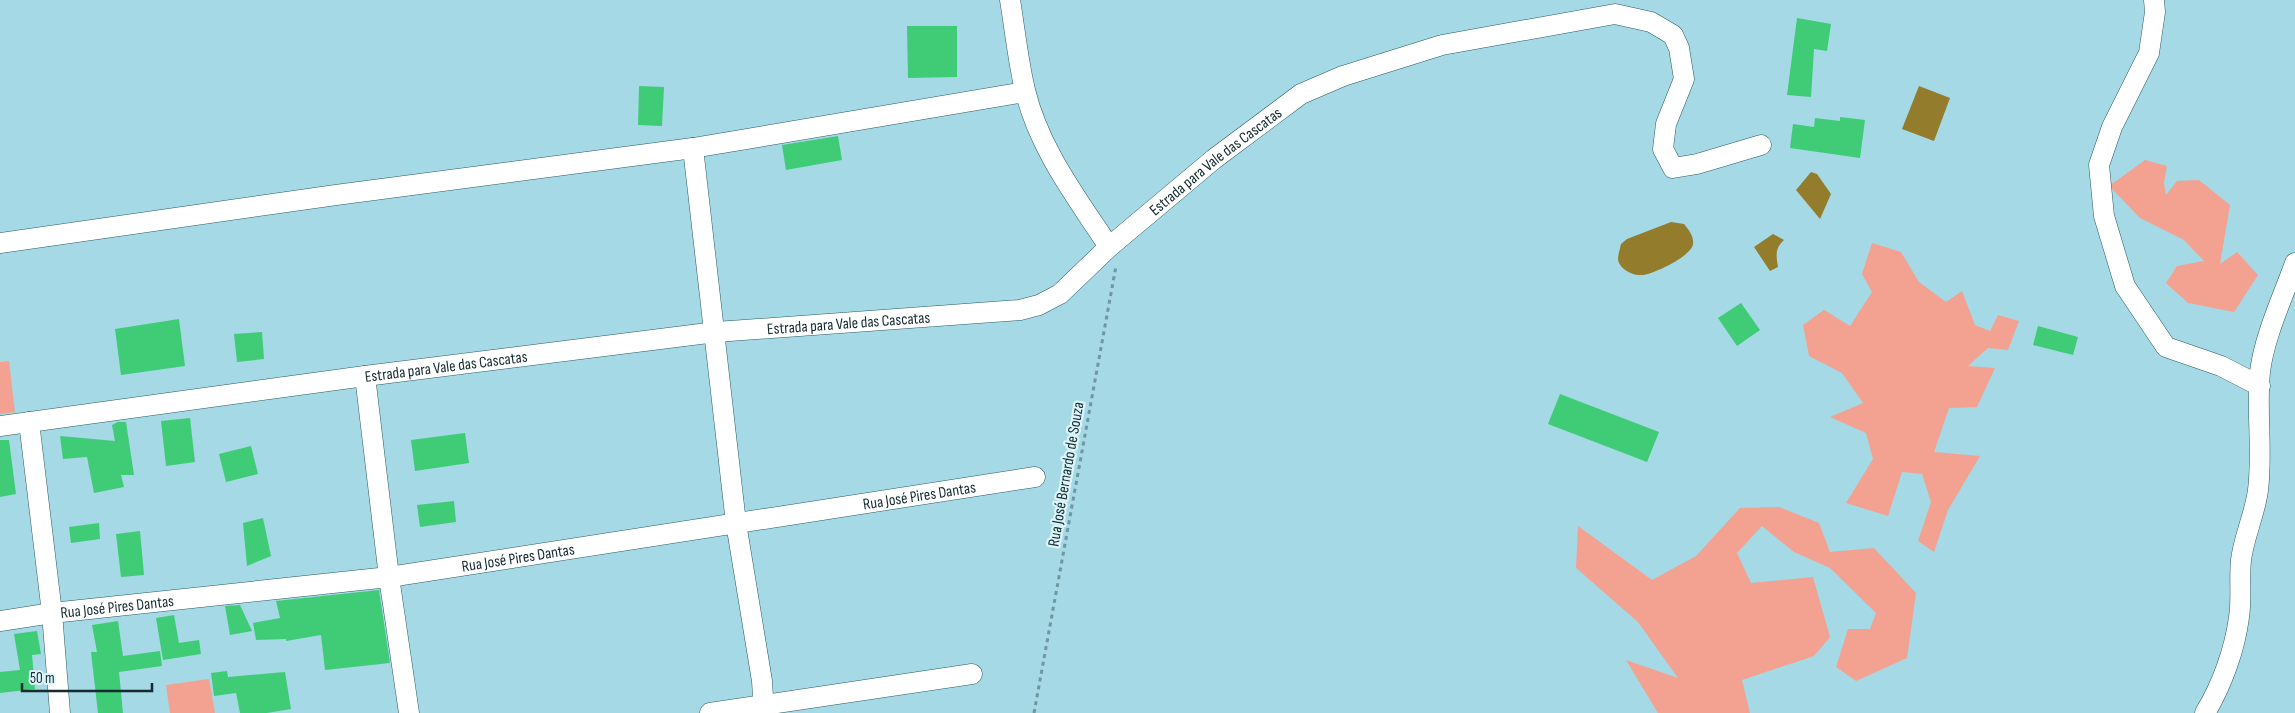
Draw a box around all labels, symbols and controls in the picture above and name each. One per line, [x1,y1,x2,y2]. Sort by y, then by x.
street label: Estrada para Vale das Cascatas [1146,104,1286,220]
street label: Estrada para Vale das Cascatas [766,309,931,339]
street label: Estrada para Vale das Cascatas [364,348,529,387]
street label: Rua José Bernardo de Souza [1044,400,1089,548]
street label: Rua José Pires Dantas [862,478,977,515]
street label: Rua José Pires Dantas [460,540,576,577]
street label: Rua José Pires Dantas [60,592,175,623]
scale bar [22,660,152,692]
text: 50 m [30,669,55,688]

